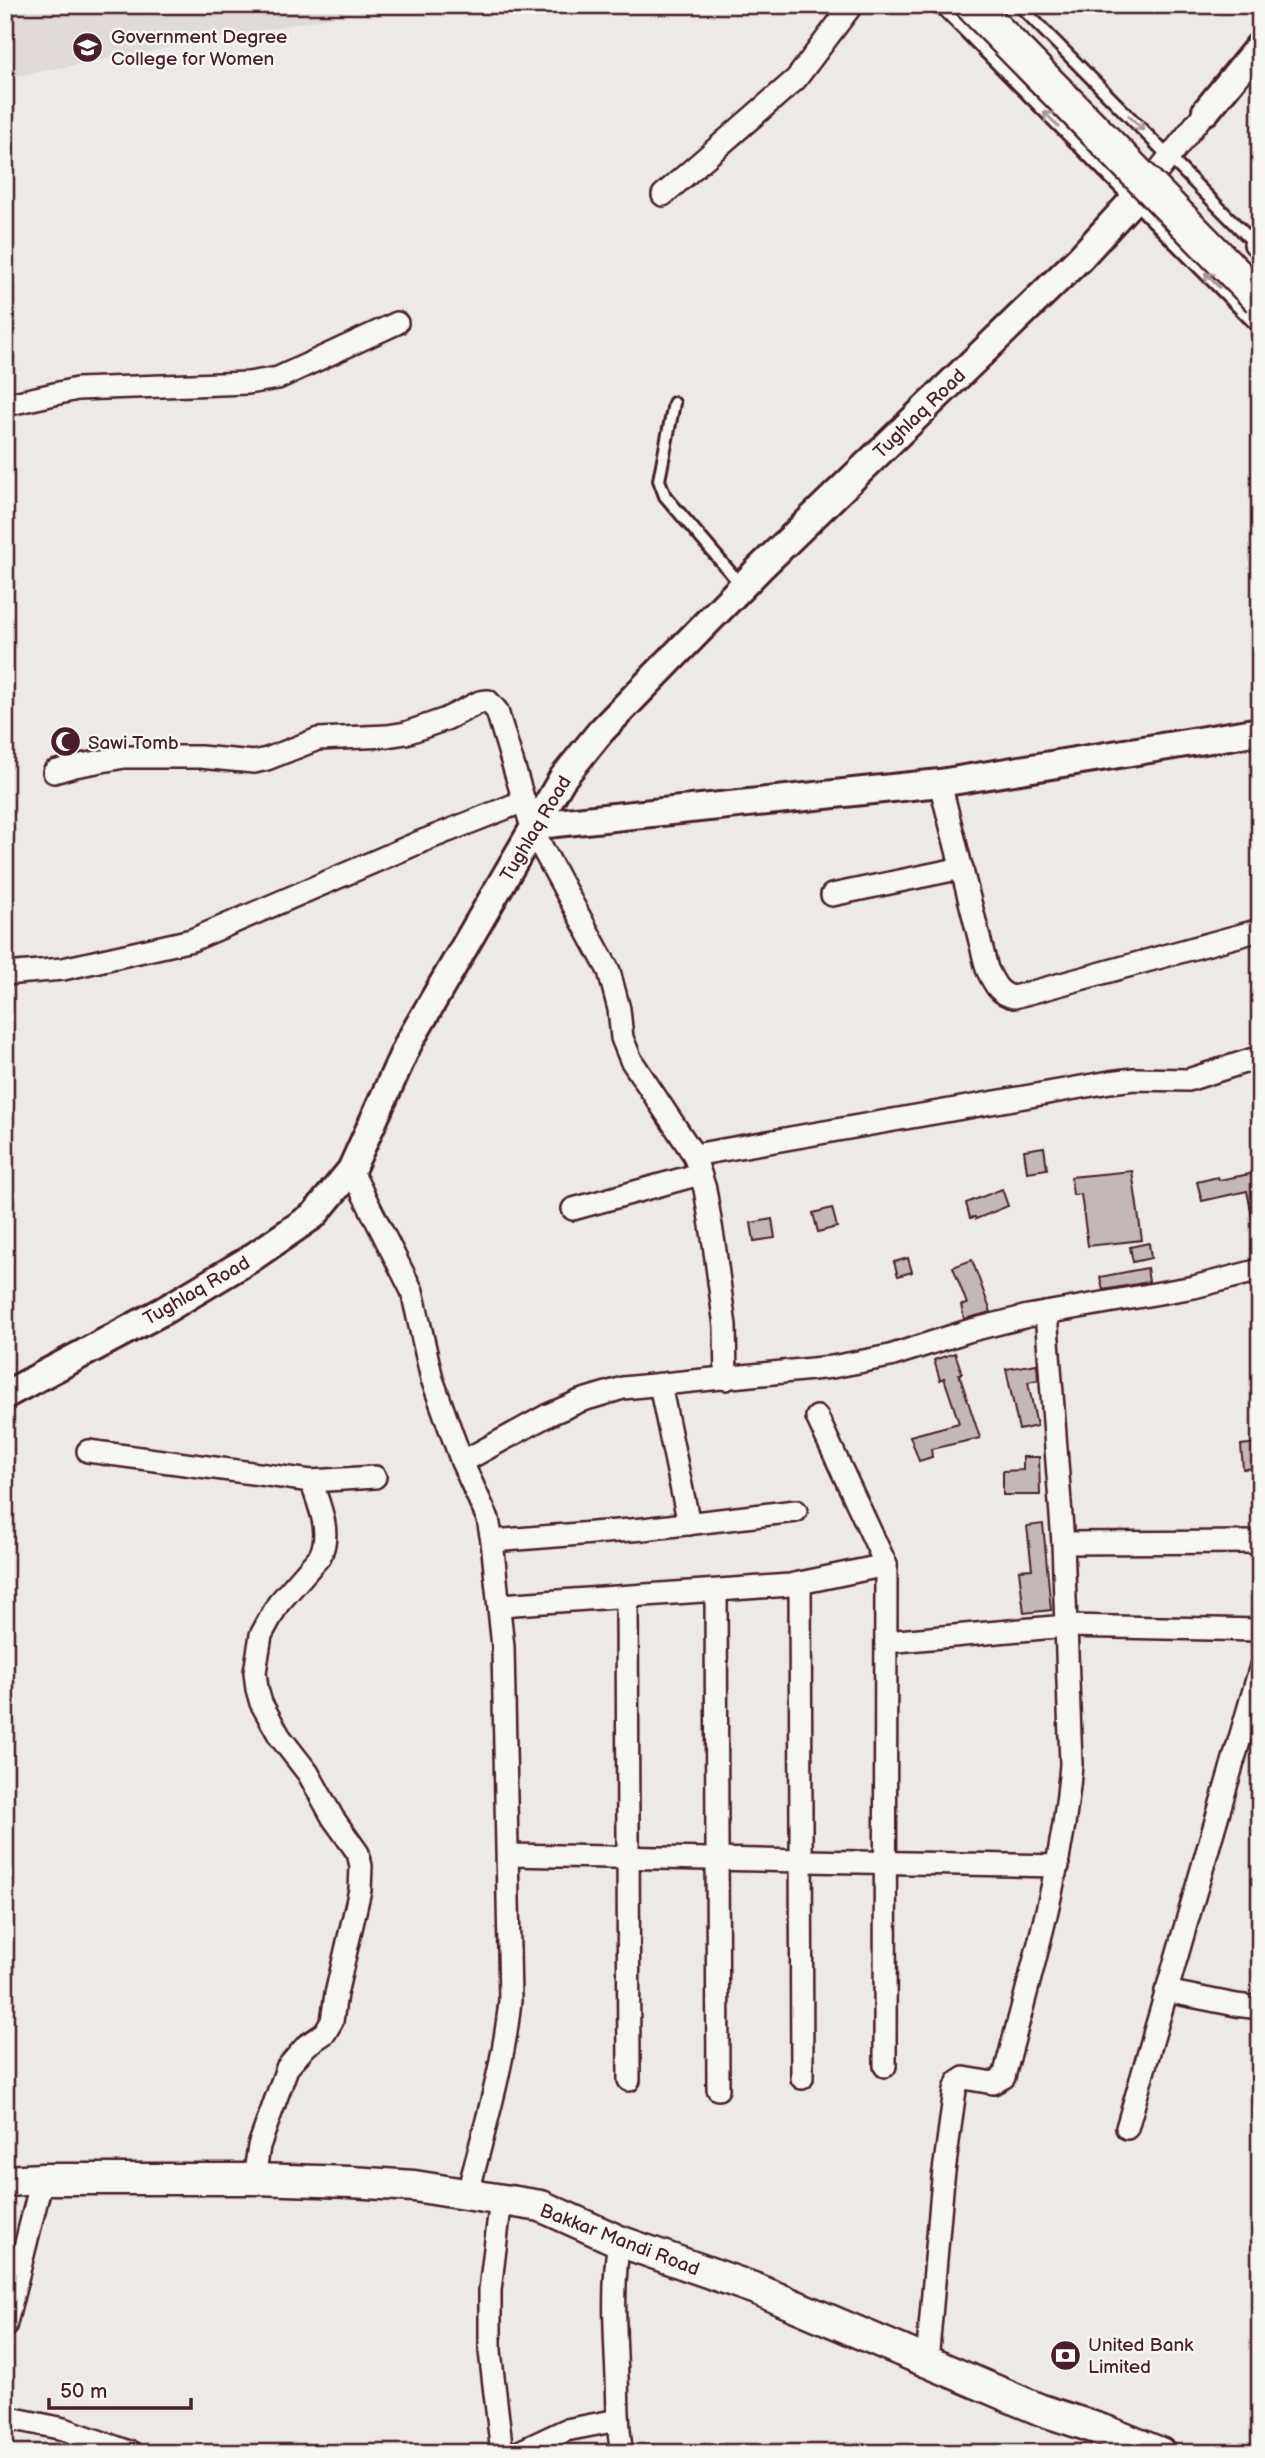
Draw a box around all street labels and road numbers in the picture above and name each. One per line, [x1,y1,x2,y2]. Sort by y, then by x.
street label: Tughlaq Road [869,364,971,464]
street label: Tughlaq Road [496,772,577,886]
street label: Tughlaq Road [139,1252,254,1331]
street label: Bakkar Mandi Road [536,2199,703,2281]

